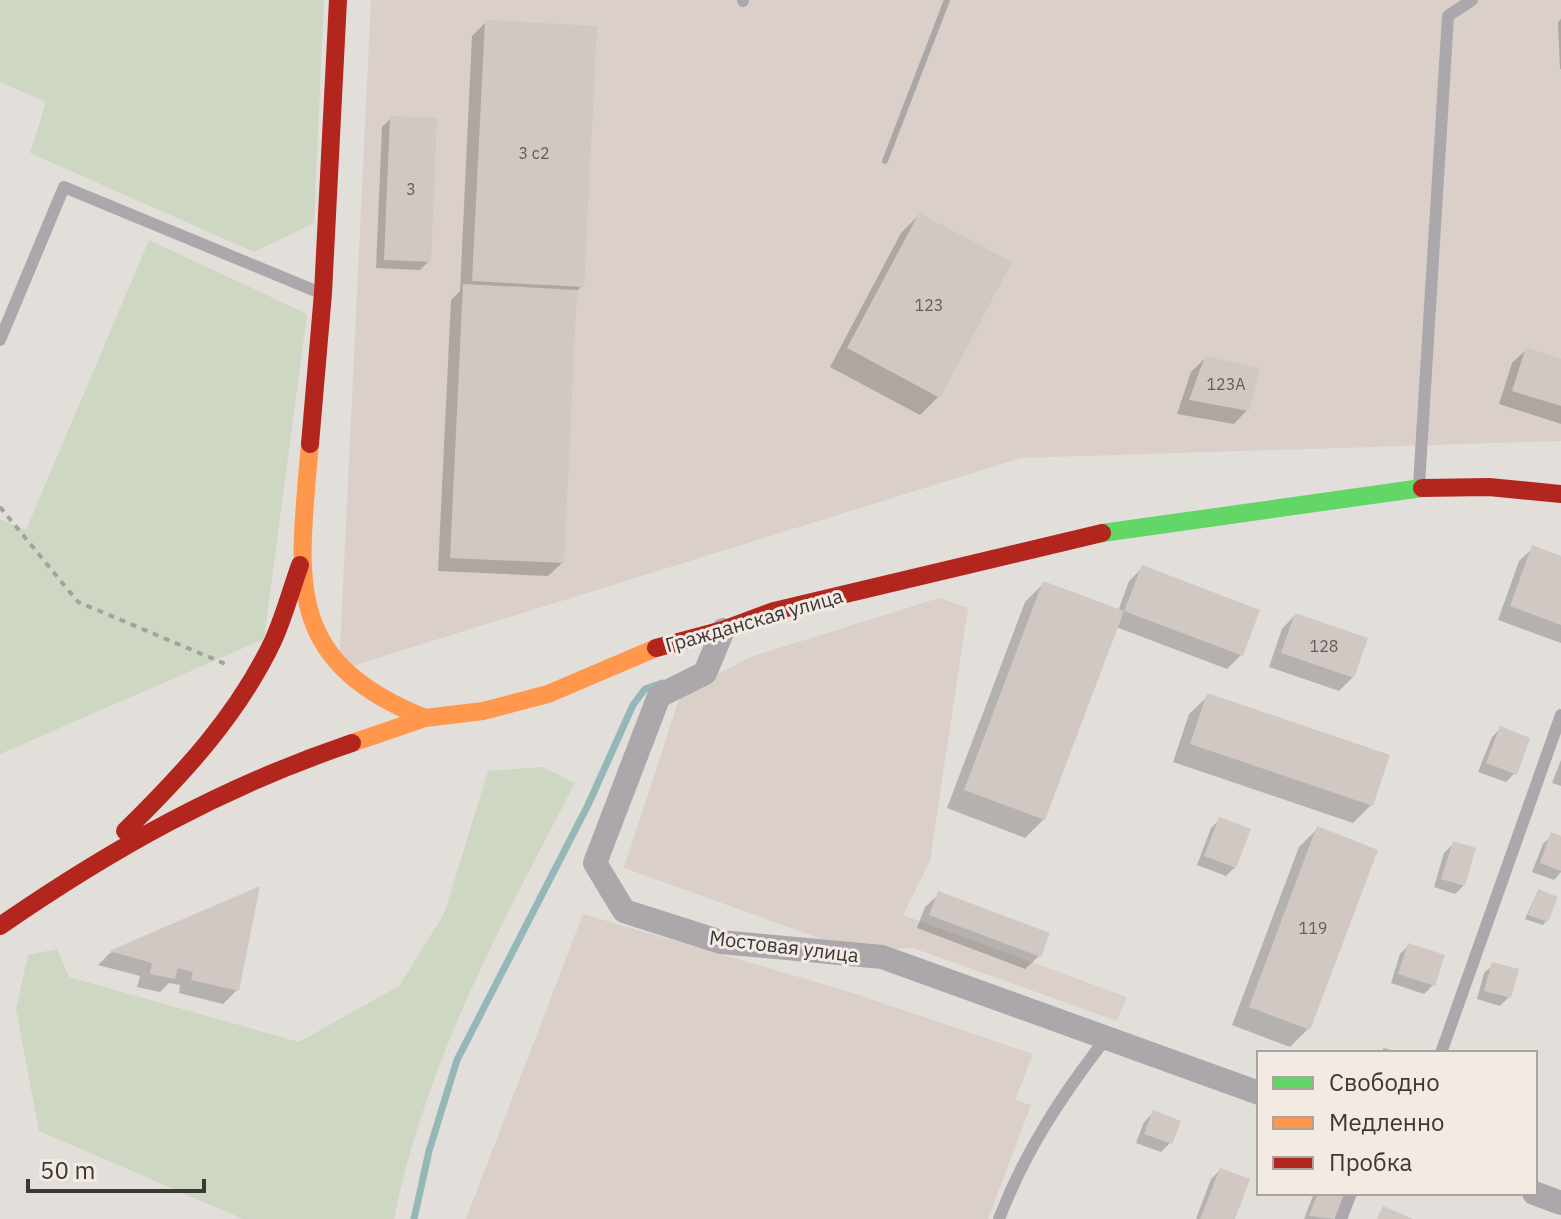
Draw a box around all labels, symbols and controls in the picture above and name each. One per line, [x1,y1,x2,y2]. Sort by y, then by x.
house number: 3 с2 [518,143,550,163]
house number: 3 [406,179,416,199]
house number: 123 [915,295,943,315]
house number: 123А [1206,374,1246,394]
street label: Гражданская улица [662,582,846,658]
house number: 128 [1310,636,1338,656]
house number: 119 [1299,918,1327,938]
street label: Мостовая улица [708,923,861,969]
legend [1257,1051,1537,1195]
text: Свободно [1329,1066,1440,1098]
text: Медленно [1329,1106,1445,1138]
scale bar [28,1143,204,1193]
text: Пробка [1329,1146,1413,1178]
text: 50 m [40,1154,95,1186]

